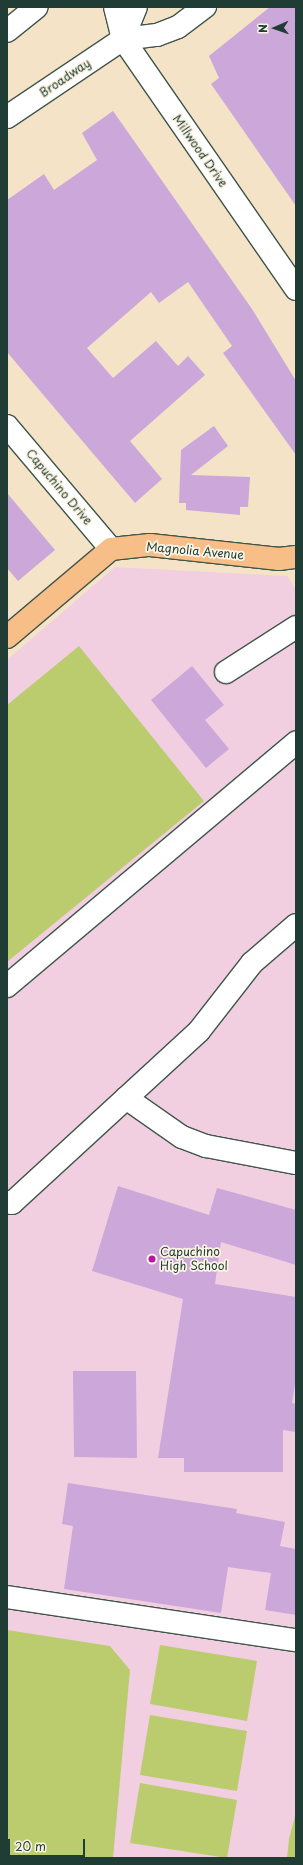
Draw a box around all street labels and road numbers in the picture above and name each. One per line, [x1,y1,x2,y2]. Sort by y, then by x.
street label: Broadway [37,56,93,100]
street label: Millwood Drive [170,112,230,190]
street label: Capuchino Drive [23,446,95,528]
street label: Magnolia Avenue [145,540,245,562]

